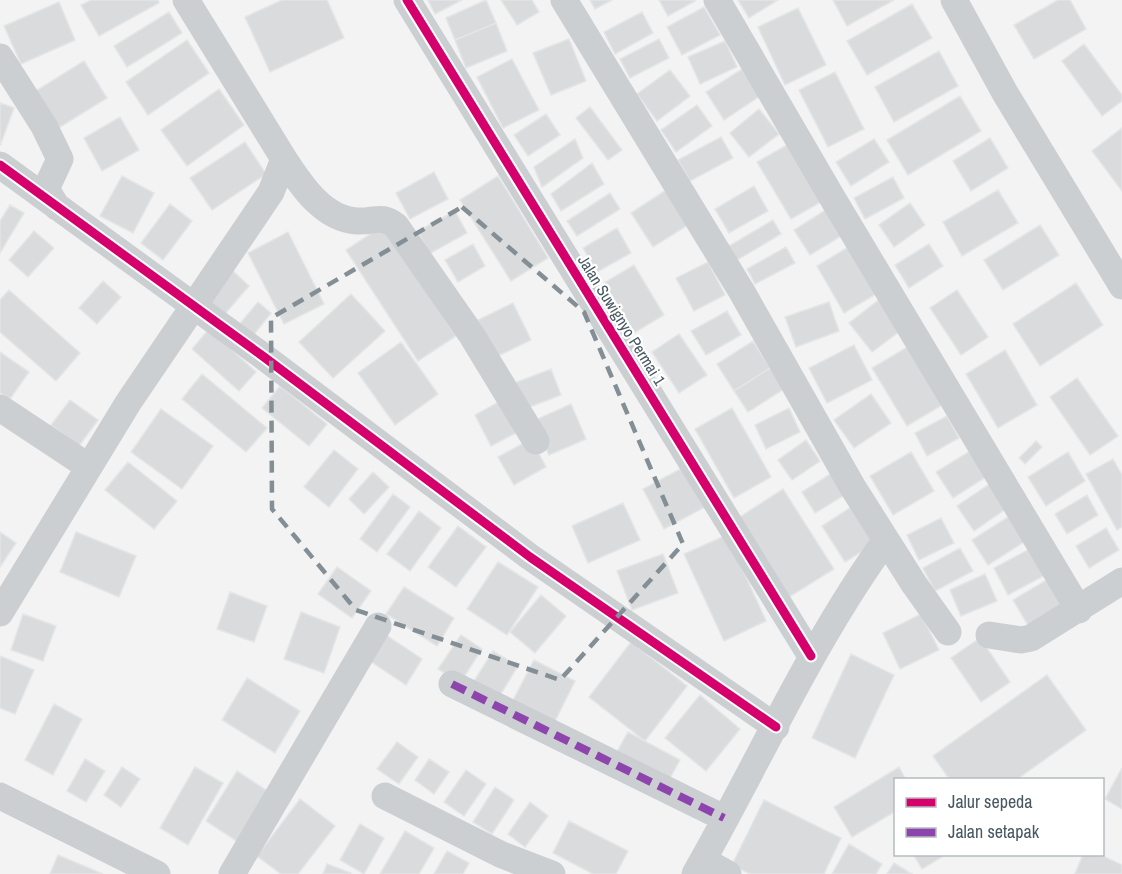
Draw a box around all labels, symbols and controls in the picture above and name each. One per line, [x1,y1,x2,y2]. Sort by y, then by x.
street label: Jalan Suwignyo Permai 1 [573,251,671,390]
legend [894,778,1104,856]
text: Jalur sepeda [948,789,1033,814]
text: Jalan setapak [948,819,1040,844]

